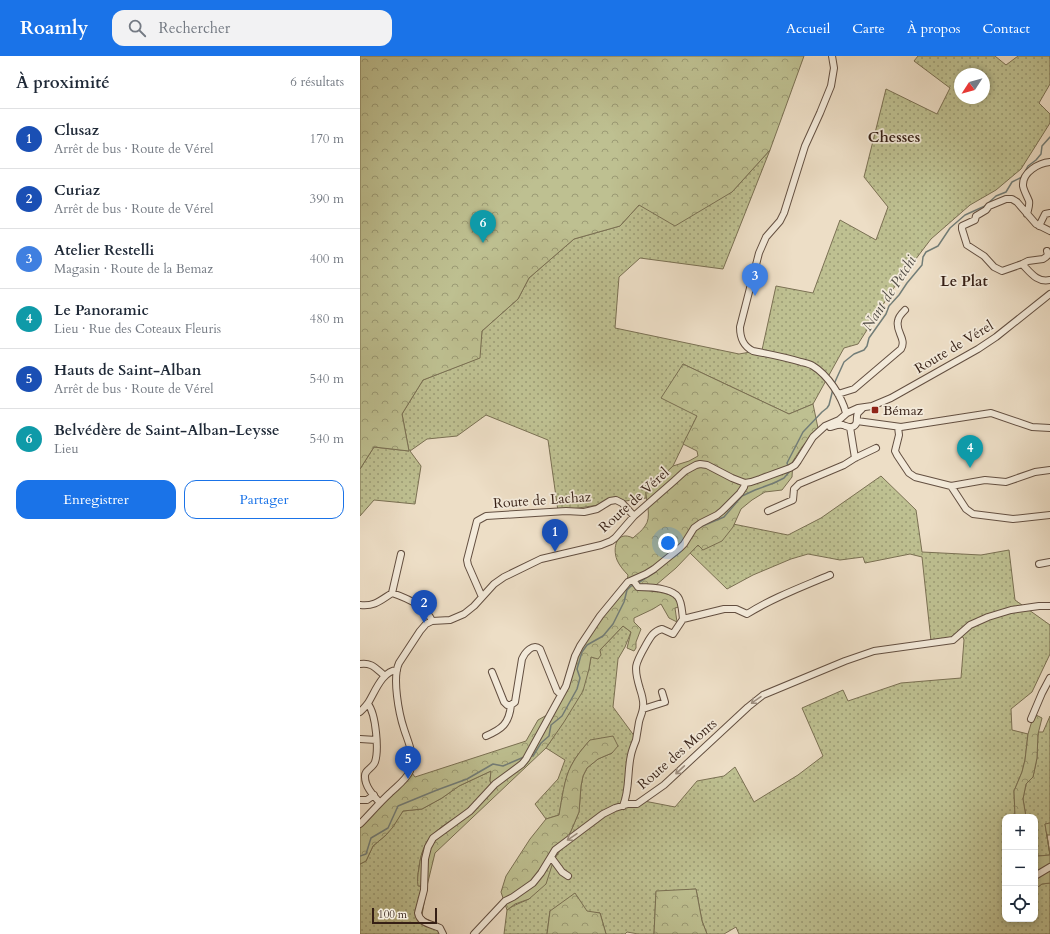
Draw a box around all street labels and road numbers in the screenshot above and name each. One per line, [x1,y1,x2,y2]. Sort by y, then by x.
street label: Route de Vérel [911,316,997,378]
street label: Route de Vérel [595,463,674,537]
street label: Route de Lachaz [492,487,592,513]
street label: Route des Monts [633,714,721,794]

